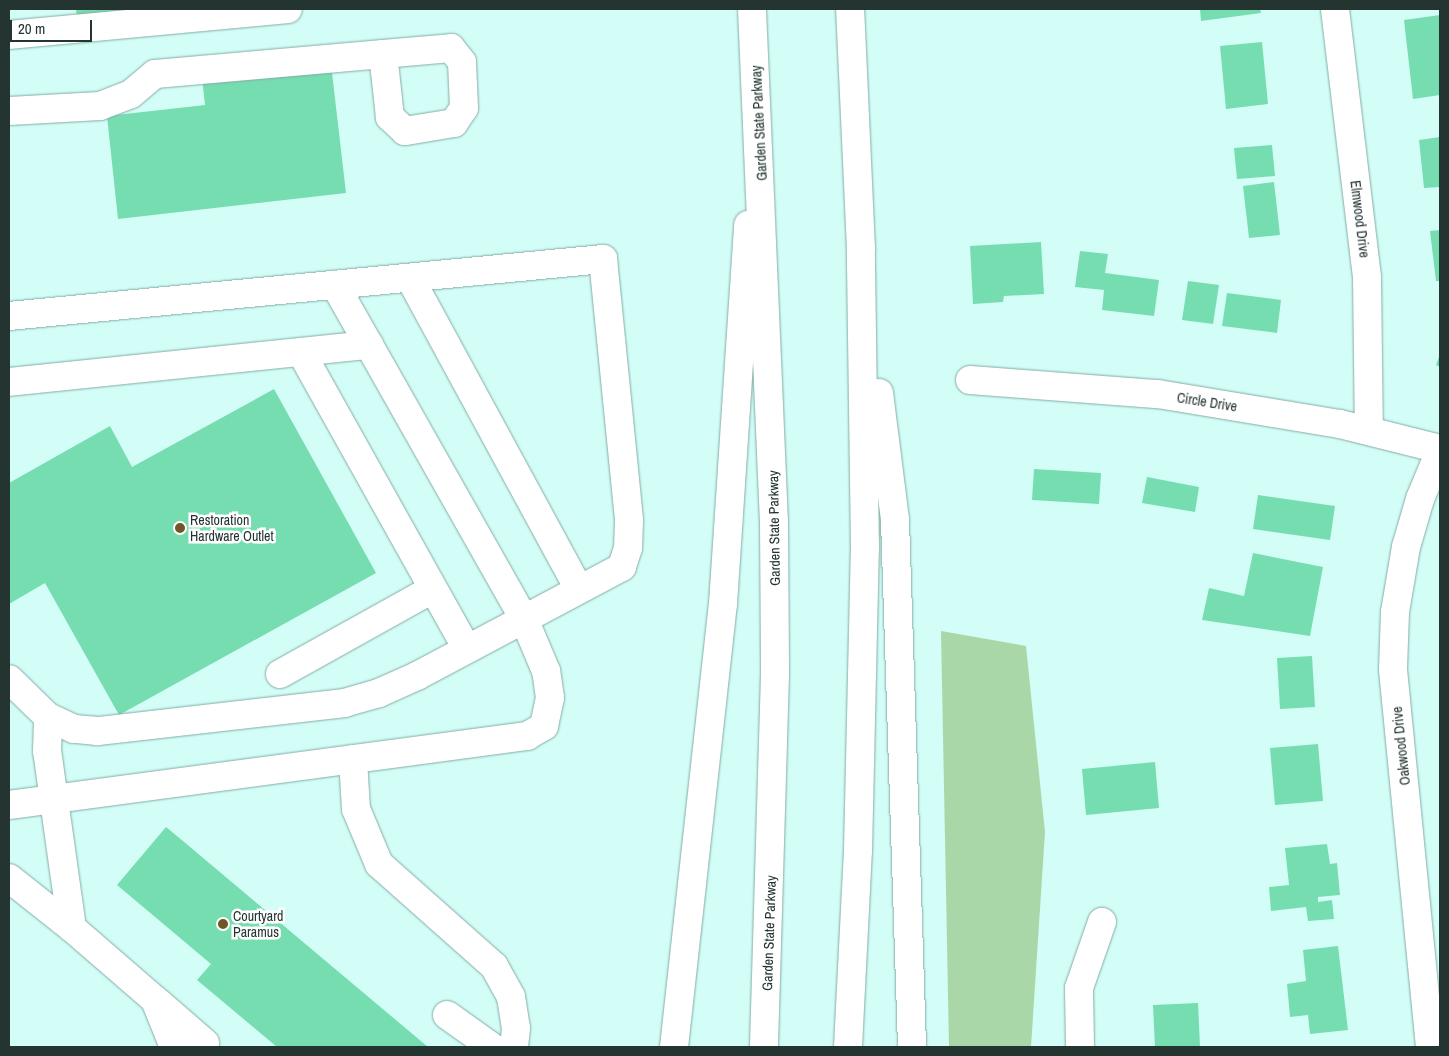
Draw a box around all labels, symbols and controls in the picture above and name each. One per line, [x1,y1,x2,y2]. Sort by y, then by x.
scale bar [12,10,95,42]
text: 20 m [18,18,45,39]
street label: Garden State Parkway [748,65,770,181]
street label: Elmwood Drive [1347,179,1373,259]
street label: Circle Drive [1176,389,1238,415]
street label: Garden State Parkway [765,470,783,586]
place label: Restoration Hardware Outlet [190,512,274,544]
marker: Restoration Hardware Outlet [174,522,186,534]
street label: Oakwood Drive [1389,706,1413,786]
street label: Garden State Parkway [759,875,779,991]
place label: Courtyard Paramus [233,908,283,940]
marker: Courtyard Paramus [217,918,229,930]

